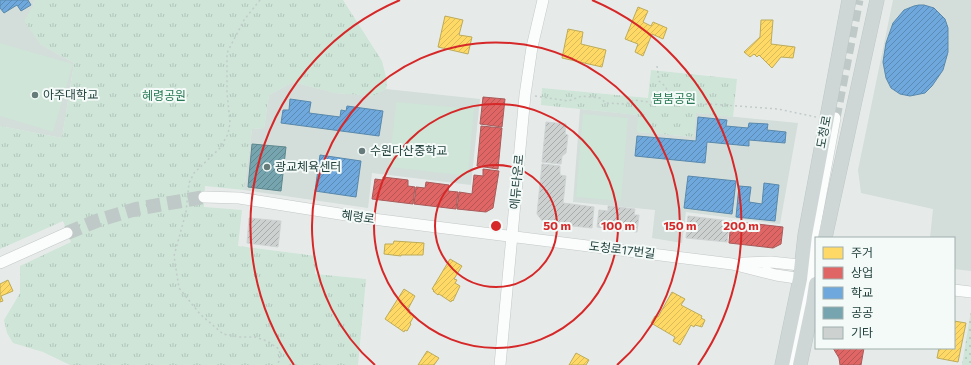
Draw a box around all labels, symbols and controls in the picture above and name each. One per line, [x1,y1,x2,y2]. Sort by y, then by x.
place label: 아주대학교 [43,87,98,101]
park label: 혜령공원 [142,88,186,102]
marker: 아주대학교 [30,90,40,100]
park label: 붐붐공원 [652,91,696,105]
street label: 도청로 [813,114,833,149]
place label: 수원다산중학교 [370,143,447,157]
marker: 수원다산중학교 [357,146,367,156]
street label: 에듀타운로 [507,154,525,210]
place label: 광교체육센터 [275,159,341,173]
marker: 광교체육센터 [262,162,272,172]
street label: 혜령로 [341,207,376,225]
text: 50 m [543,218,571,232]
text: 100 m [601,218,635,232]
text: 150 m [663,218,697,232]
text: 200 m [723,218,759,232]
centre of rings [489,219,503,233]
legend [815,237,955,349]
street label: 도청로17번길 [588,238,656,260]
text: 주거 [851,245,873,259]
text: 상업 [851,265,873,279]
text: 학교 [851,285,873,299]
text: 공공 [851,305,873,319]
text: 기타 [851,325,873,339]

